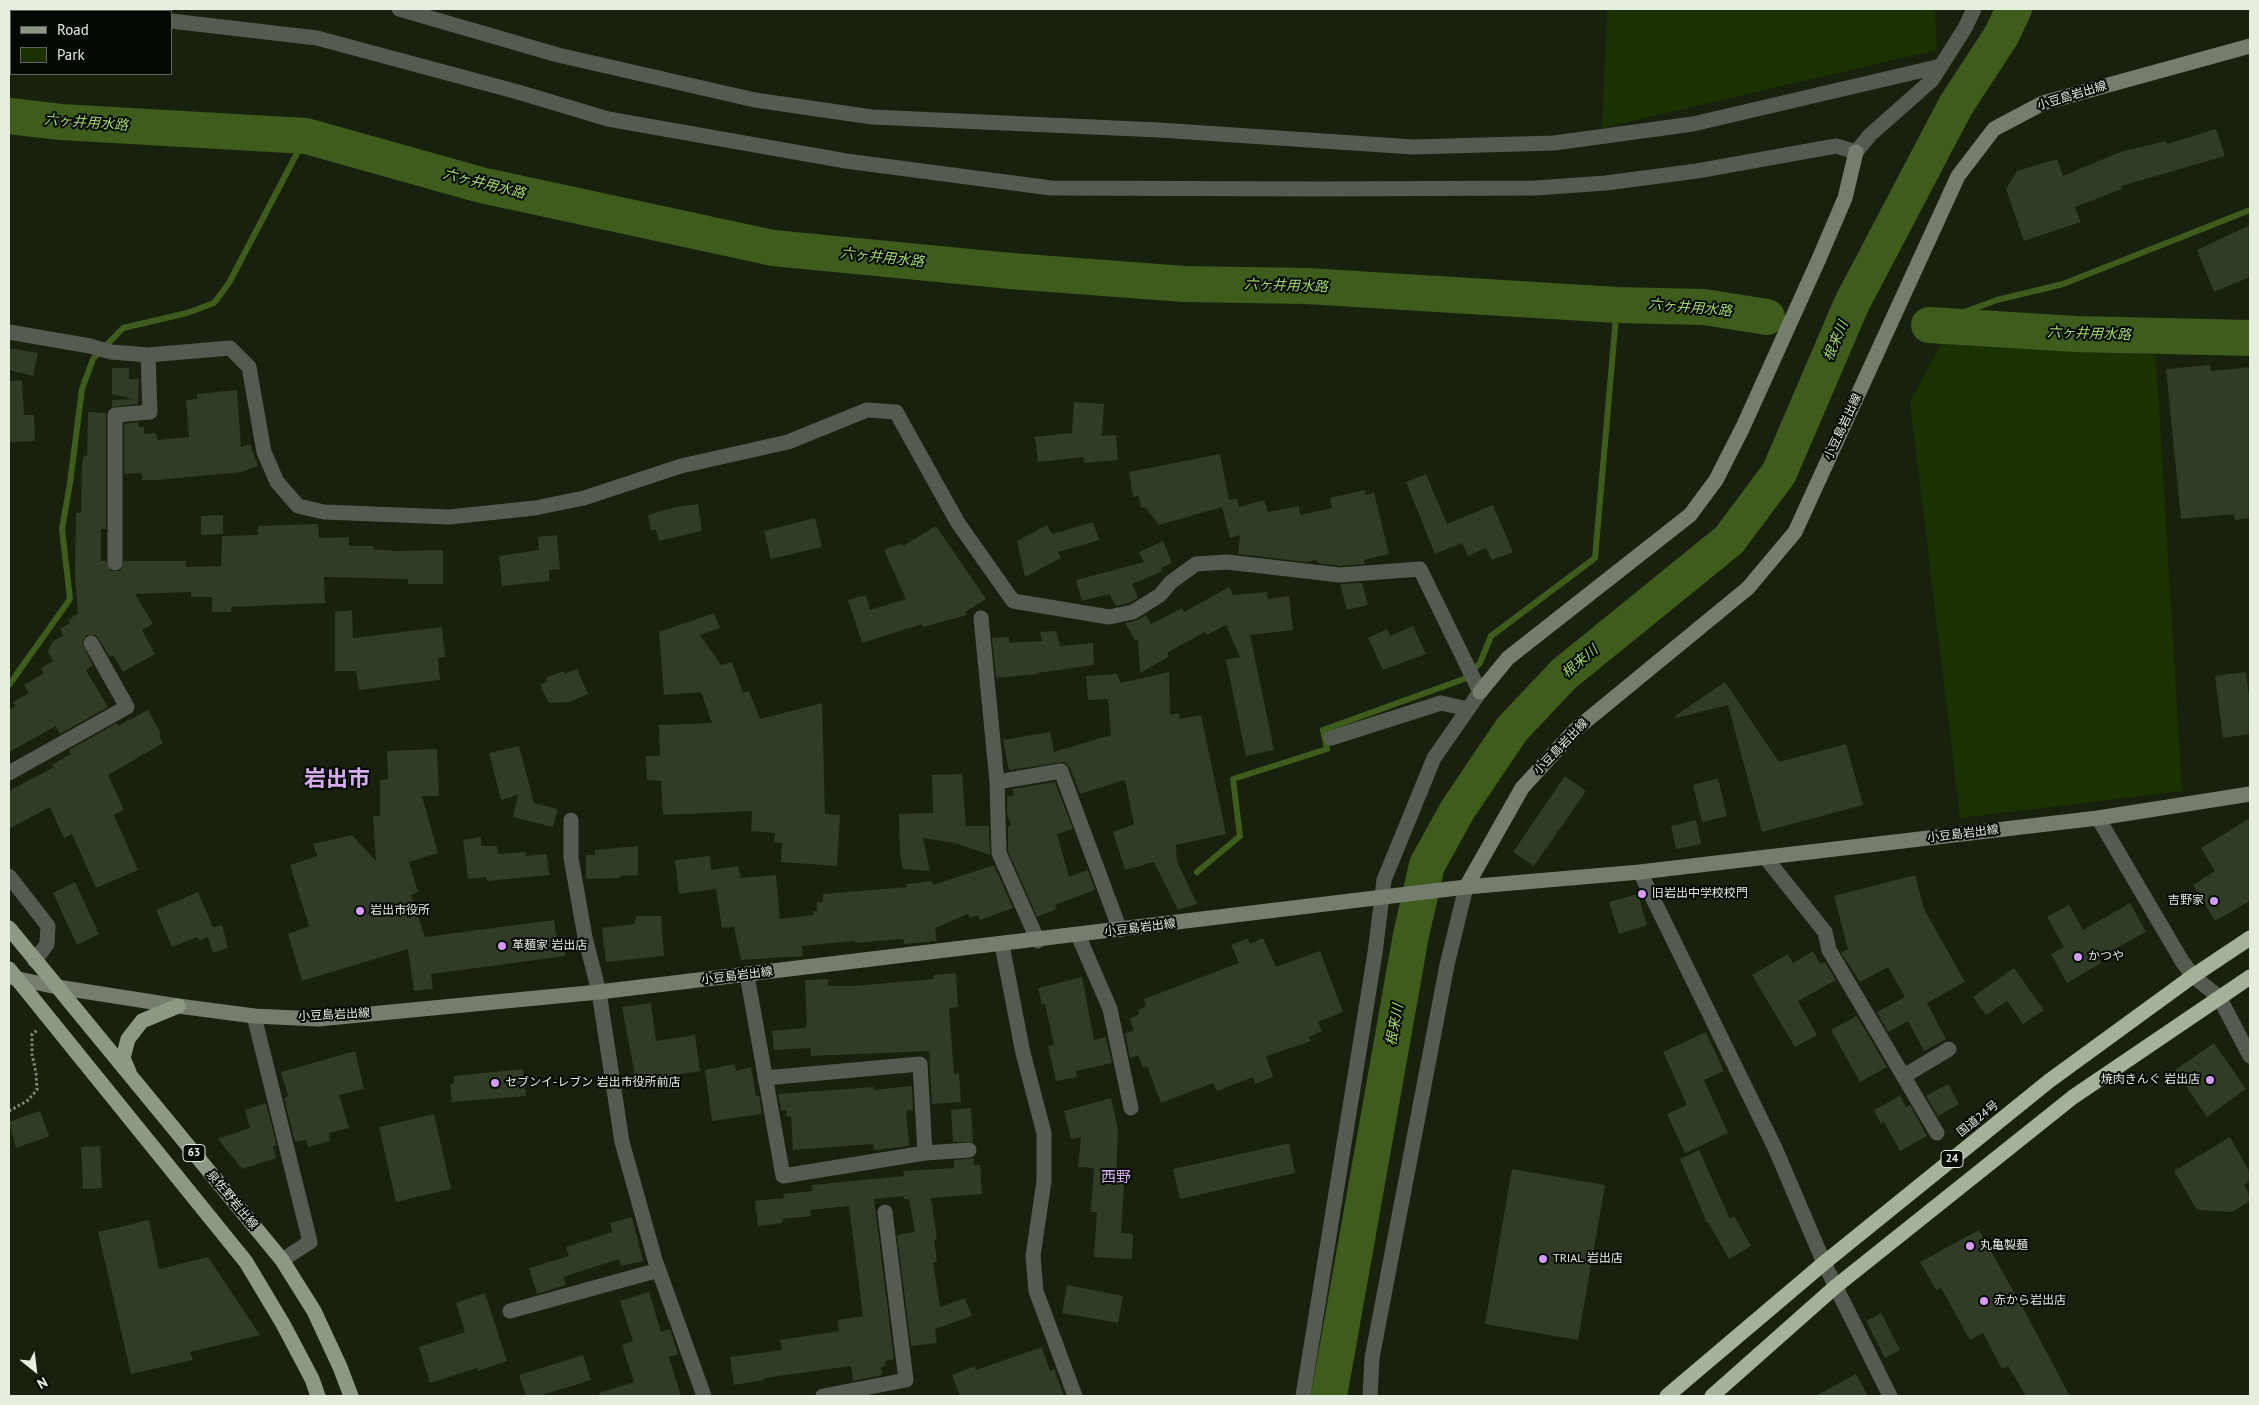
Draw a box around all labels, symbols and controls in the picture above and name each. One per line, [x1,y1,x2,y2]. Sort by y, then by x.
legend [10,10,172,75]
text: Road [57,20,89,39]
text: Park [57,45,85,64]
street label: 小豆島岩出線 [2035,79,2109,113]
water label: 六ヶ井用水路 [44,112,128,134]
water label: 六ヶ井用水路 [441,166,527,202]
water label: 六ヶ井用水路 [839,245,925,271]
water label: 六ヶ井用水路 [1244,276,1328,296]
water label: 六ヶ井用水路 [1647,296,1733,320]
water label: 根来川 [1820,318,1852,364]
water label: 六ヶ井用水路 [2047,324,2131,344]
street label: 小豆島岩出線 [1821,391,1865,463]
water label: 根来川 [1559,642,1601,682]
street label: 小豆島岩出線 [1531,716,1591,778]
district label: 岩出市 [304,767,370,793]
street label: 小豆島岩出線 [1926,822,2000,846]
place label: 旧岩出中学校校門 [1652,887,1748,901]
marker: 旧岩出中学校校門 [1636,888,1648,900]
place label: 吉野家 [2168,894,2204,908]
marker: 吉野家 [2208,895,2220,907]
place label: 岩出市役所 [370,904,430,918]
marker: 岩出市役所 [354,905,366,917]
street label: 小豆島岩出線 [1103,916,1177,940]
place label: 革麺家 岩出店 [512,939,587,953]
marker: 革麺家 岩出店 [496,940,508,952]
place label: かつや [2088,950,2124,964]
marker: かつや [2072,951,2084,963]
street label: 小豆島岩出線 [700,964,774,988]
water label: 根来川 [1383,1003,1407,1047]
street label: 小豆島岩出線 [298,1006,370,1024]
place label: 焼肉きんぐ 岩出店 [2101,1073,2200,1087]
marker: 焼肉きんぐ 岩出店 [2204,1074,2216,1086]
place label: セブンイ-レブン 岩出市役所前店 [505,1076,681,1090]
marker: セブンイ-レブン 岩出市役所前店 [489,1077,501,1089]
street label: 国道24号 [1954,1098,2002,1140]
road number: 63 [183,1144,205,1162]
road number: 24 [1941,1150,1963,1168]
street label: 泉佐野岩出線 [203,1168,261,1232]
district label: 西野 [1101,1169,1131,1187]
place label: 丸亀製麺 [1980,1239,2028,1253]
marker: 丸亀製麺 [1964,1240,1976,1252]
place label: TRIAL 岩出店 [1553,1252,1623,1266]
marker: TRIAL 岩出店 [1537,1253,1549,1265]
place label: 赤から岩出店 [1994,1294,2066,1308]
marker: 赤から岩出店 [1978,1295,1990,1307]
north arrow [10,1345,60,1395]
text: N [34,1373,51,1393]

